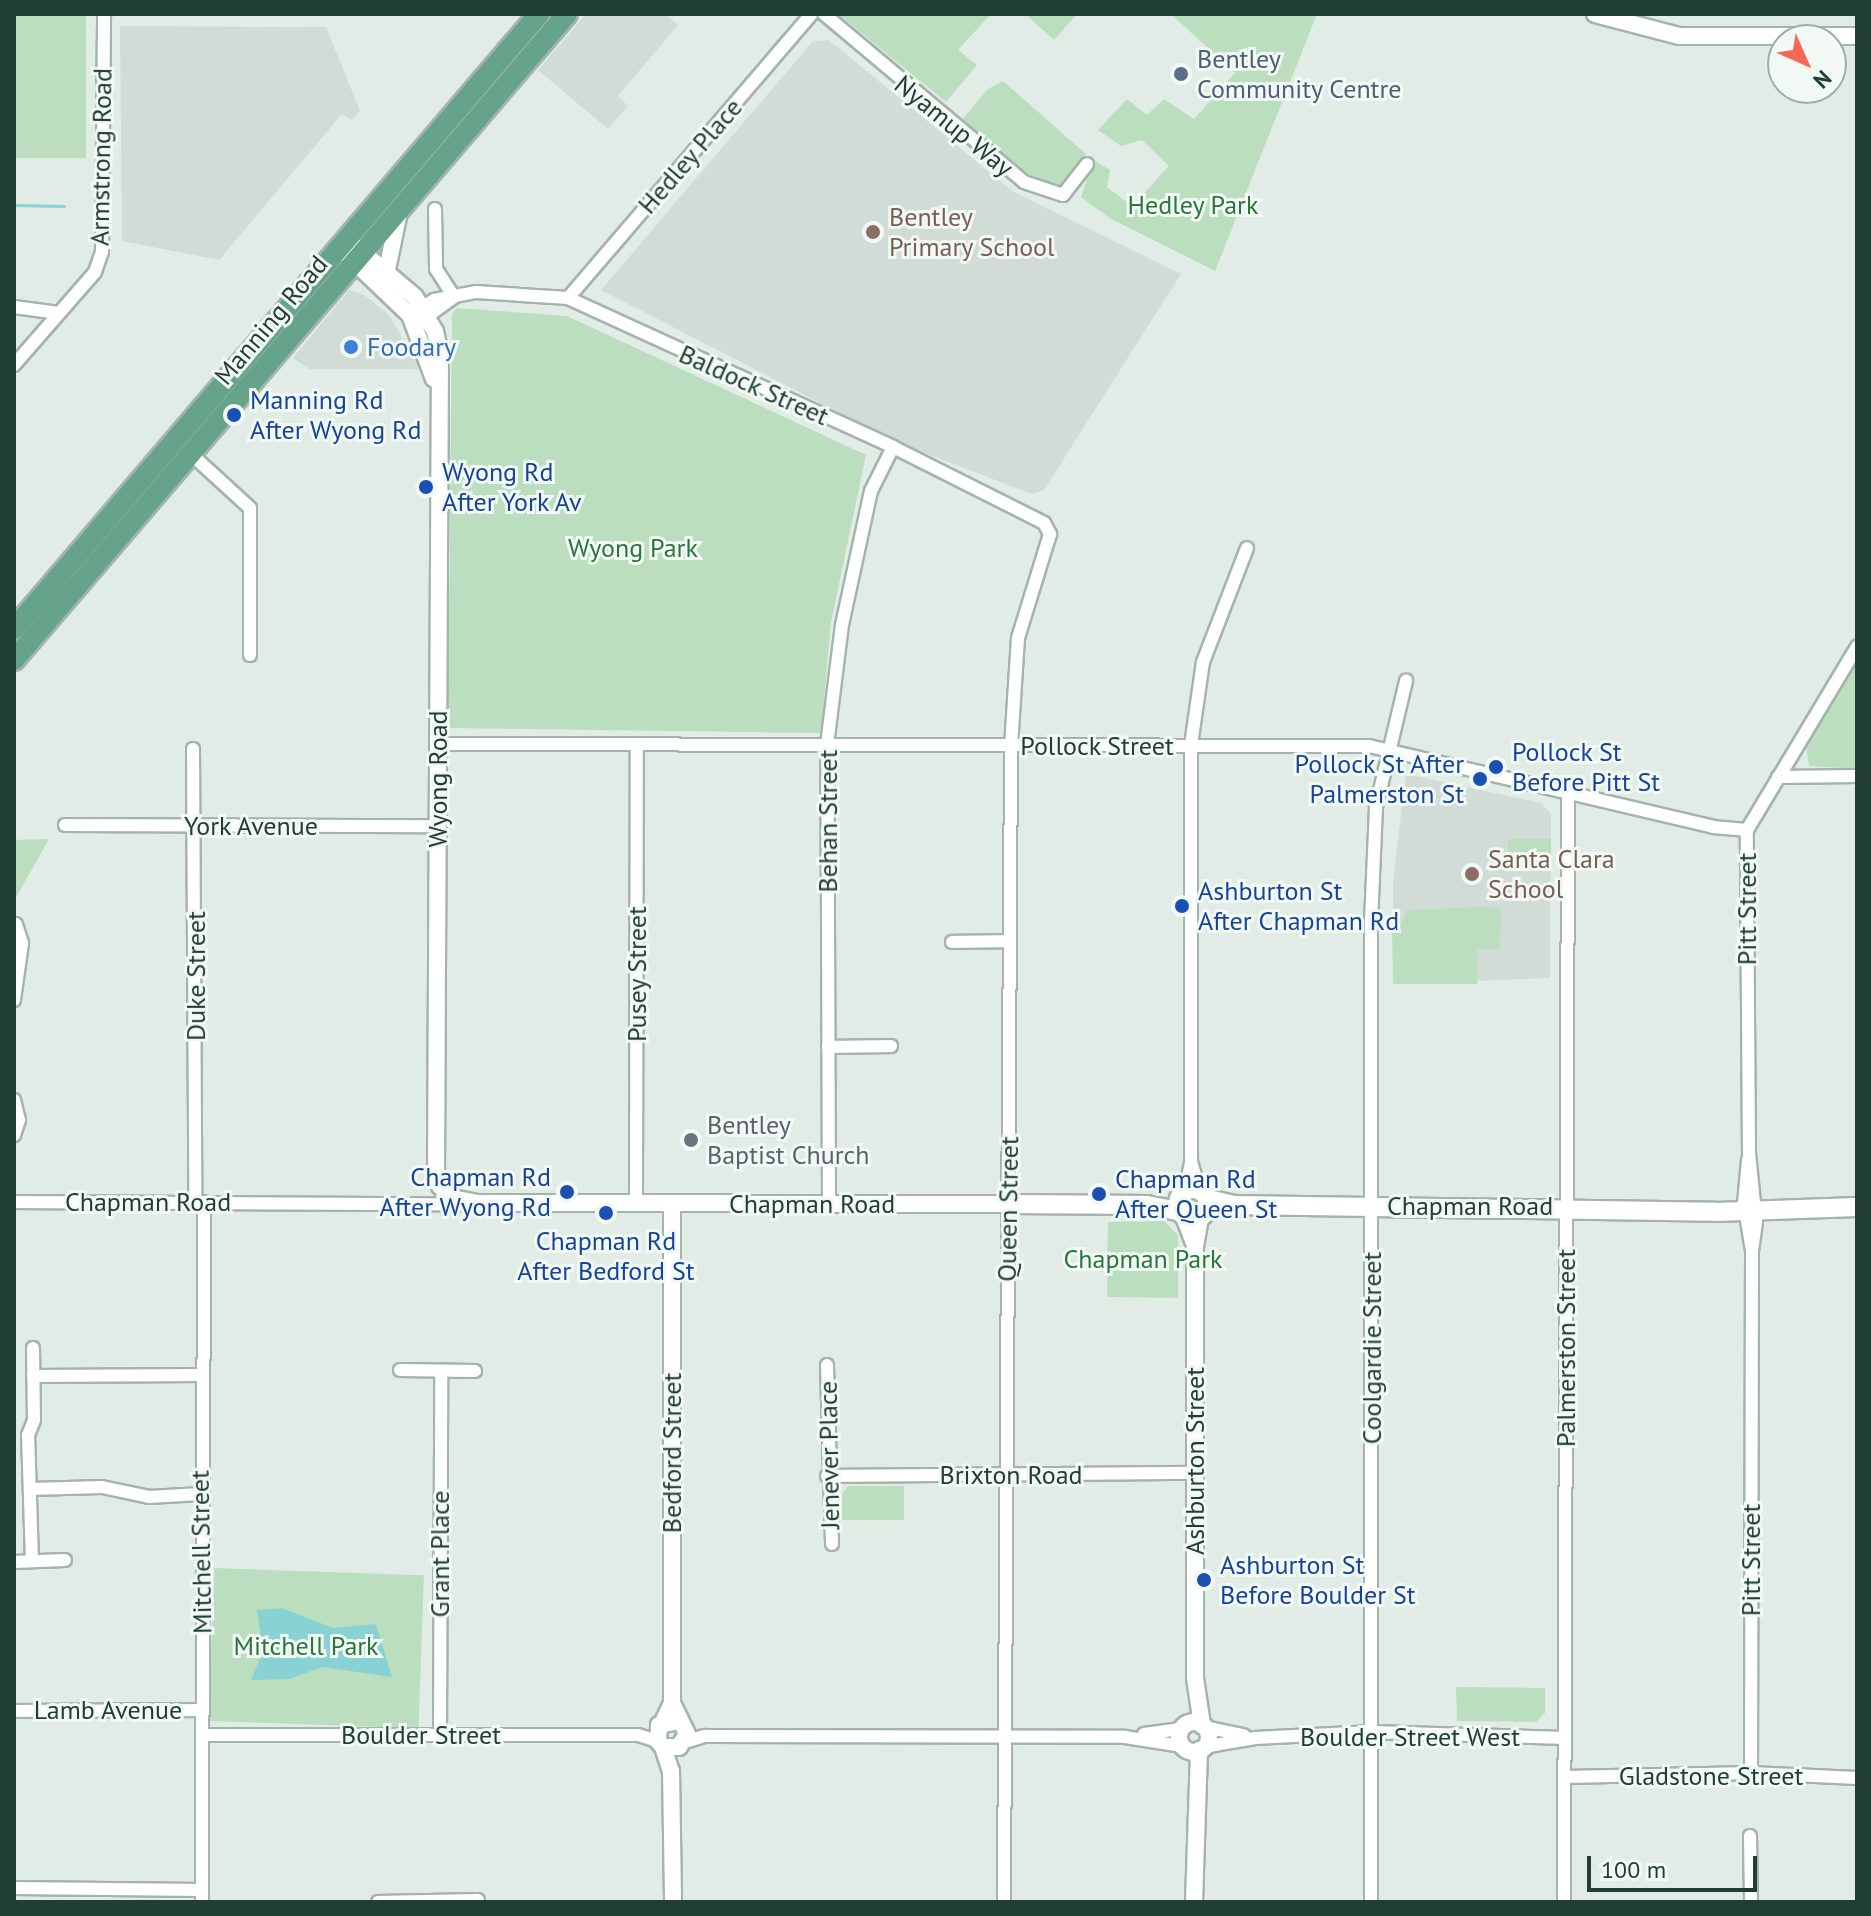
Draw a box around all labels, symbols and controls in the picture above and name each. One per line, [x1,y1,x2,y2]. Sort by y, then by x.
north arrow [1767,24,1847,104]
place label: Bentley Community Centre [1197,43,1402,104]
marker: Bentley Community Centre [1172,65,1190,83]
text: N [1808,65,1838,95]
street label: Armstrong Road [84,68,118,246]
street label: Nyamup Way [888,69,1020,183]
street label: Hedley Place [631,92,749,220]
park label: Hedley Park [1127,189,1259,221]
place label: Bentley Primary School [889,201,1056,262]
marker: Bentley Primary School [864,223,882,241]
street label: Manning Road [208,249,334,391]
place label: Foodary [367,331,456,363]
marker: Foodary [342,338,360,356]
street label: Baldock Street [674,338,834,432]
place label: Manning Rd After Wyong Rd [250,384,422,446]
marker: Manning Rd After Wyong Rd [225,406,243,424]
place label: Wyong Rd After York Av [442,456,584,518]
marker: Wyong Rd After York Av [417,478,435,496]
park label: Wyong Park [568,532,698,564]
street label: Wyong Road [422,710,454,848]
street label: Pollock Street [1020,730,1174,762]
place label: Pollock St Before Pitt St [1512,736,1660,798]
place label: Pollock St After Palmerston St [1293,748,1464,810]
street label: Behan Street [812,749,844,893]
marker: Pollock St Before Pitt St [1487,758,1505,776]
marker: Pollock St After Palmerston St [1471,770,1489,788]
street label: York Avenue [183,810,319,842]
place label: Santa Clara School [1488,843,1615,904]
street label: Pitt Street [1731,853,1763,965]
marker: Santa Clara School [1463,865,1481,883]
place label: Ashburton St After Chapman Rd [1198,875,1399,936]
marker: Ashburton St After Chapman Rd [1173,897,1191,915]
street label: Pusey Street [621,906,653,1042]
street label: Duke Street [180,911,212,1041]
place label: Bentley Baptist Church [707,1109,869,1170]
marker: Bentley Baptist Church [682,1131,700,1149]
street label: Queen Street [991,1136,1025,1282]
place label: Chapman Rd After Wyong Rd [379,1161,551,1222]
place label: Chapman Rd After Queen St [1115,1163,1277,1224]
marker: Chapman Rd After Wyong Rd [558,1183,576,1201]
marker: Chapman Rd After Queen St [1090,1185,1108,1203]
street label: Chapman Road [65,1186,231,1218]
street label: Chapman Road [729,1188,895,1220]
street label: Chapman Road [1387,1190,1553,1222]
marker: Chapman Rd After Bedford St [597,1204,615,1222]
place label: Chapman Rd After Bedford St [517,1225,695,1286]
park label: Chapman Park [1063,1243,1223,1275]
street label: Palmerston Street [1550,1249,1582,1447]
street label: Coolgardie Street [1356,1252,1388,1444]
street label: Ashburton Street [1179,1367,1211,1555]
street label: Bedford Street [656,1373,688,1533]
street label: Jenever Place [812,1381,846,1529]
street label: Brixton Road [939,1459,1083,1491]
street label: Mitchell Street [184,1470,218,1634]
street label: Grant Place [424,1491,456,1617]
street label: Pitt Street [1735,1504,1767,1616]
place label: Ashburton St Before Boulder St [1220,1549,1416,1610]
marker: Ashburton St Before Boulder St [1195,1571,1213,1589]
park label: Mitchell Park [233,1630,379,1662]
street label: Lamb Avenue [33,1694,183,1726]
street label: Boulder Street [341,1719,501,1751]
street label: Boulder Street West [1300,1721,1520,1753]
street label: Gladstone Street [1619,1760,1803,1792]
scale bar [1591,1840,1761,1890]
text: 100 m [1601,1854,1666,1885]

